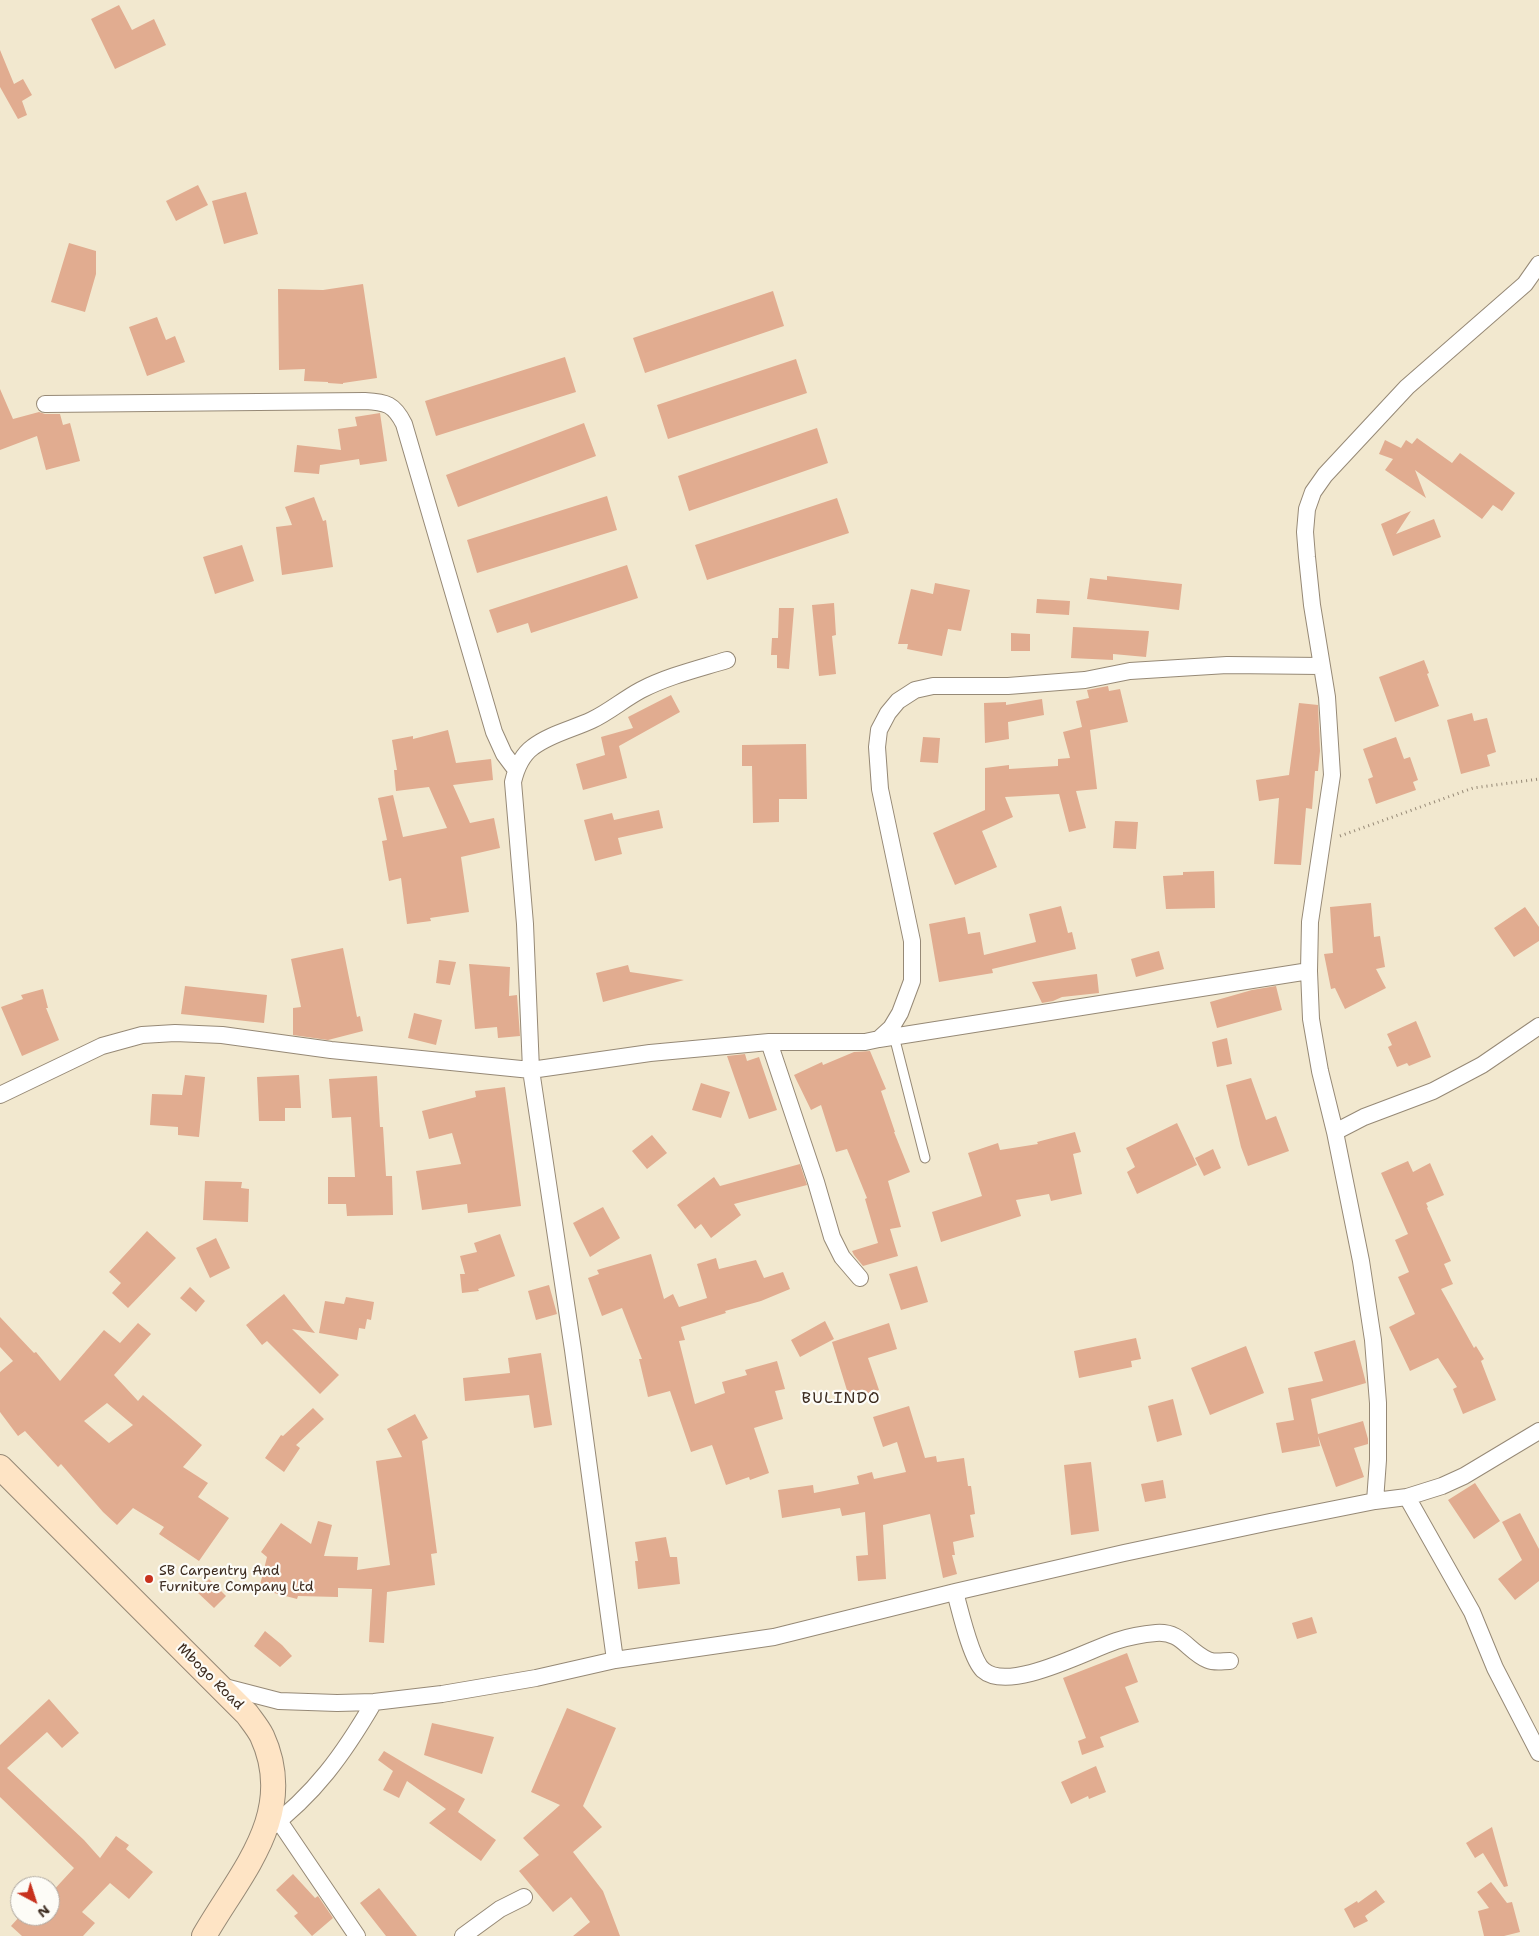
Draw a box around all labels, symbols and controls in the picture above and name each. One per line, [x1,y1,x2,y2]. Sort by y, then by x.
district label: BULINDO [801,1389,881,1409]
place label: SB Carpentry And Furniture Company Ltd [159,1563,314,1595]
marker: SB Carpentry And Furniture Company Ltd [143,1573,155,1585]
street label: Mbogo Road [173,1640,247,1714]
north arrow [10,1876,60,1926]
text: N [34,1901,54,1922]

